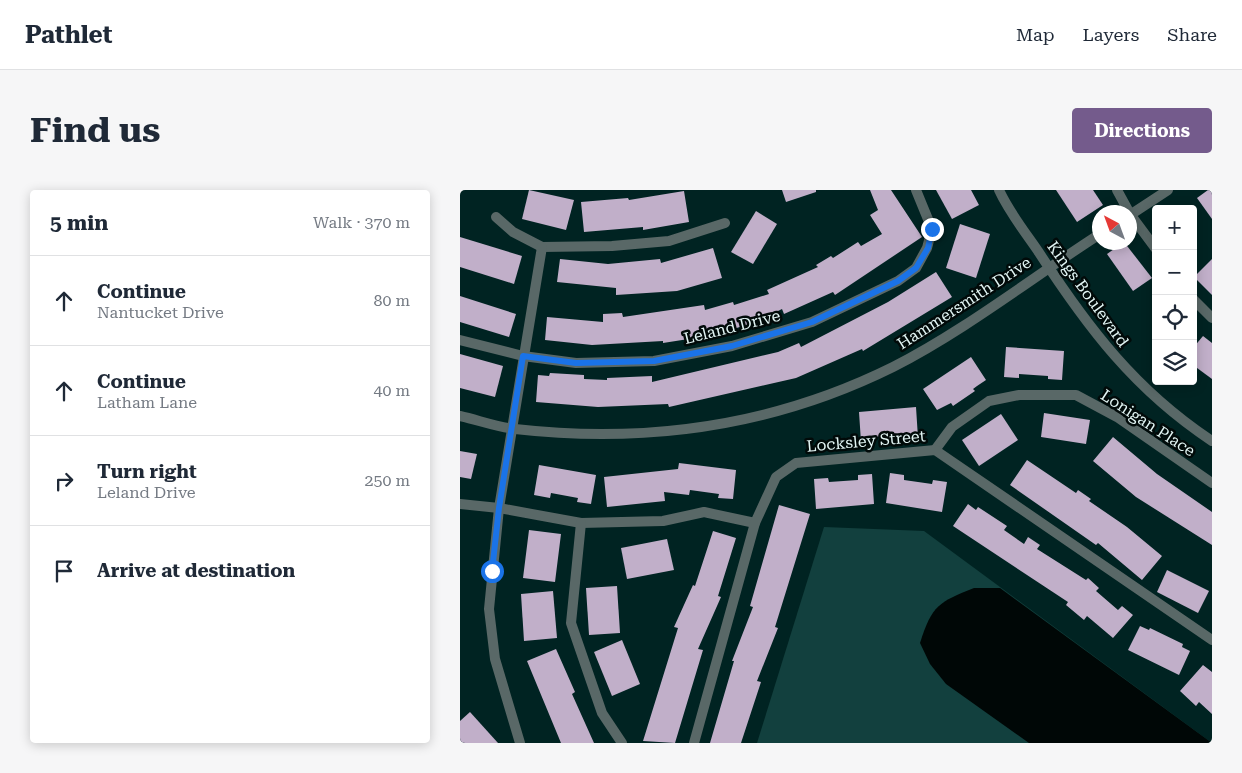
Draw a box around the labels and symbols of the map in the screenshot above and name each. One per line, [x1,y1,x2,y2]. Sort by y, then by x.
north arrow [1092,205,1137,250]
route end [921,218,944,241]
street label: Kings Boulevard [1043,237,1133,351]
street label: Hammersmith Drive [893,252,1035,353]
street label: Leland Drive [682,306,782,348]
street label: Lonigan Place [1097,385,1199,461]
street label: Locksley Street [806,426,926,456]
route start [481,560,504,583]

